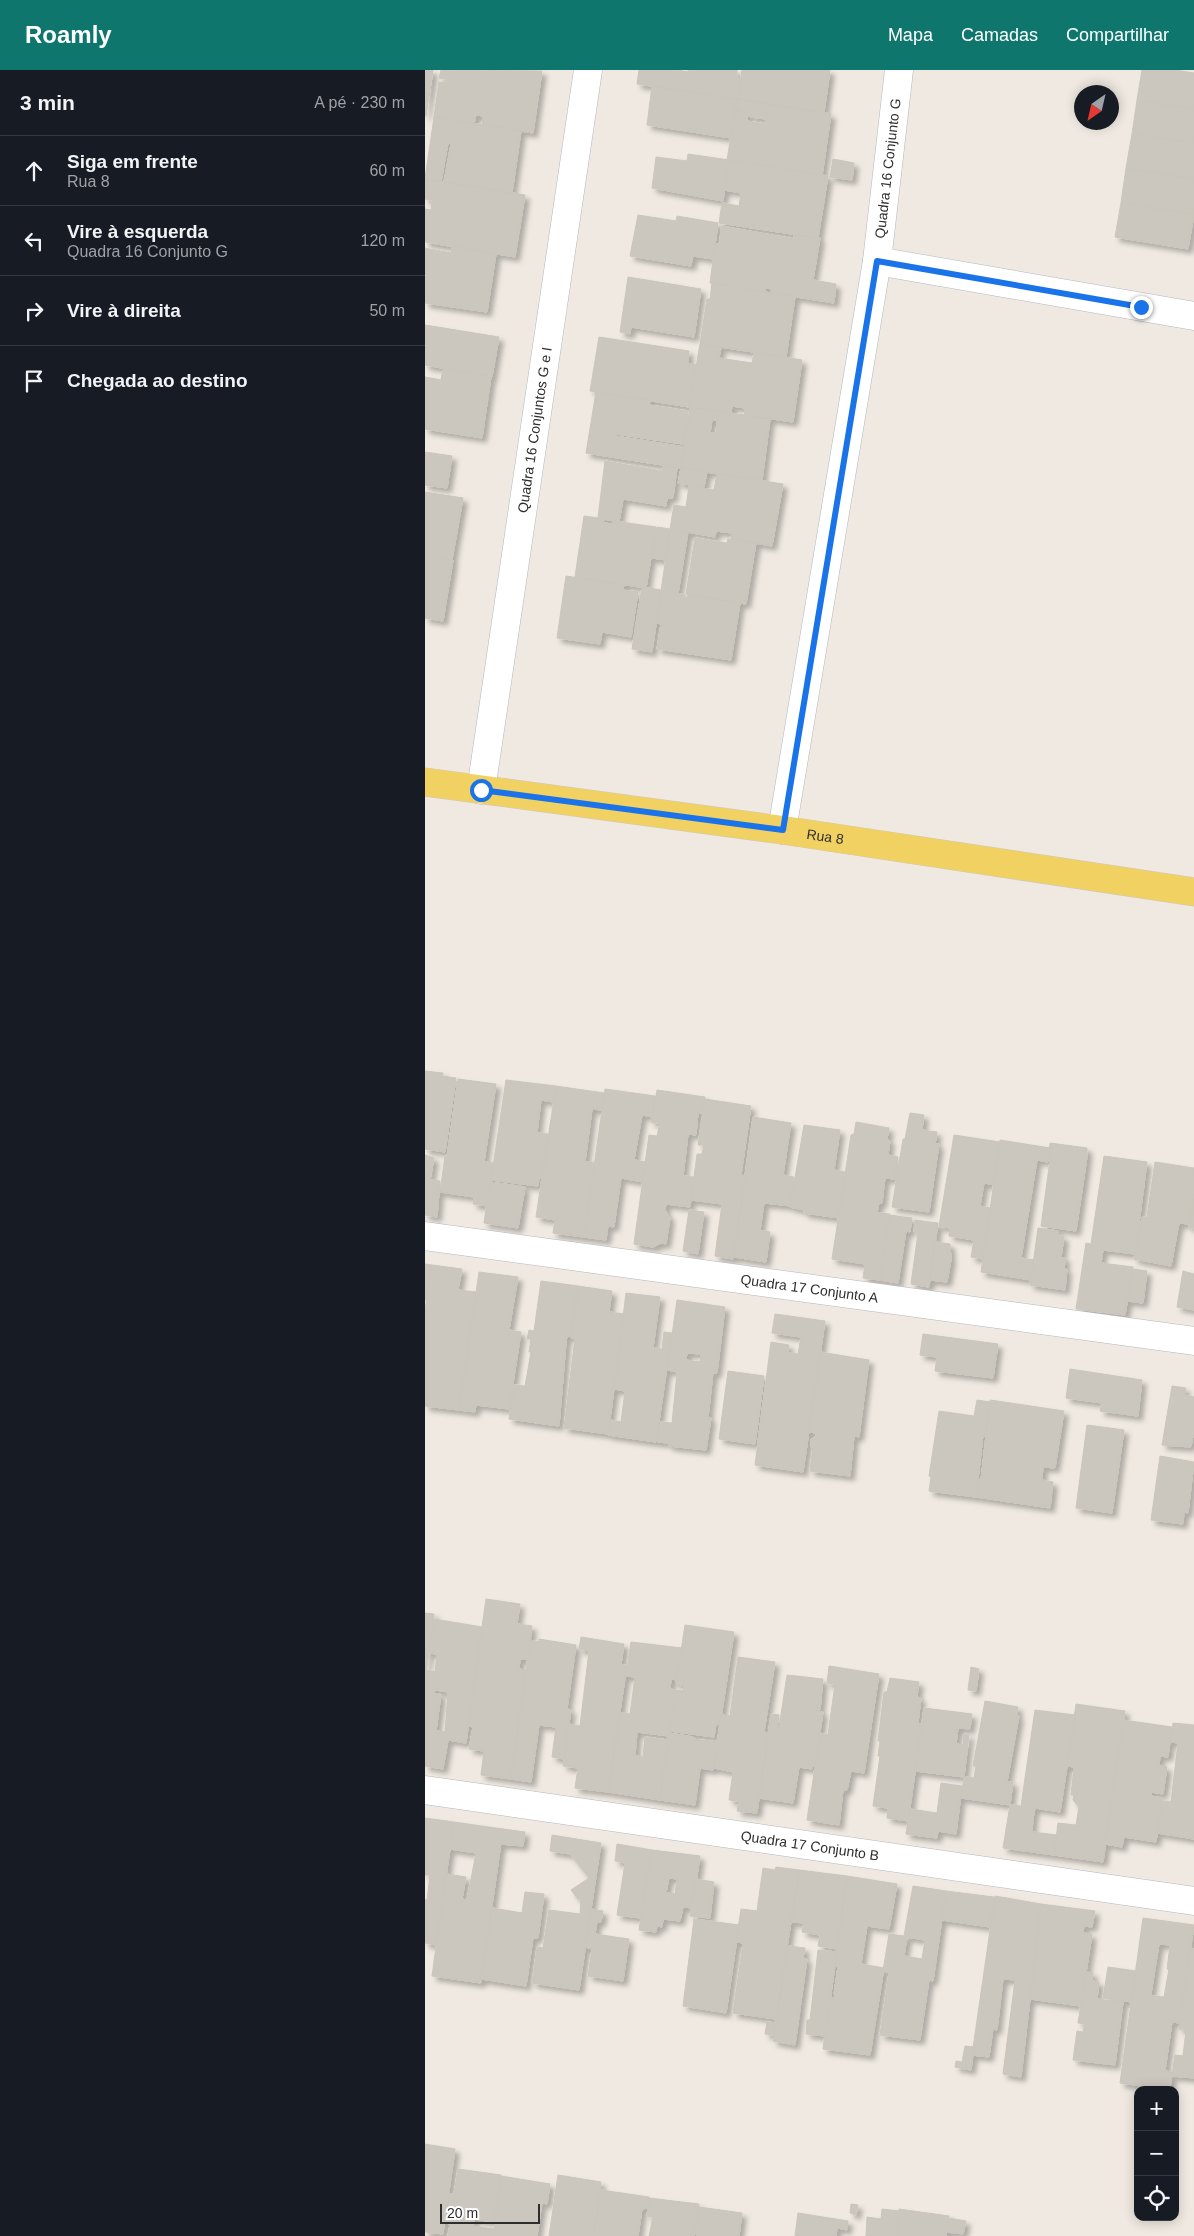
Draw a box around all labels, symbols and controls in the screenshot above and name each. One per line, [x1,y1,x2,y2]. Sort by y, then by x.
text: Roamly [25,21,112,48]
text: Mapa [888,25,933,45]
text: Camadas [961,25,1038,45]
text: Compartilhar [1066,25,1169,45]
north arrow [1074,85,1119,130]
text: 3 min [20,91,75,114]
text: A pé · 230 m [314,94,405,111]
street label: Quadra 16 Conjunto G [872,98,904,239]
text: Siga em frente [67,151,198,172]
icon: ahead [20,157,48,185]
text: 60 m [369,162,405,179]
text: Rua 8 [67,173,110,190]
text: Vire à esquerda [67,221,208,242]
icon: left [20,227,48,255]
text: 120 m [361,232,405,249]
text: Quadra 16 Conjunto G [67,243,228,260]
route end [1130,296,1153,319]
icon: right [20,297,48,325]
text: Vire à direita [67,300,181,321]
text: 50 m [369,302,405,319]
street label: Quadra 16 Conjuntos G e I [514,346,555,514]
icon: arrive [20,367,48,395]
text: Chegada ao destino [67,370,248,391]
route start [470,779,493,802]
street label: Rua 8 [806,826,845,847]
street label: Quadra 17 Conjunto A [740,1271,880,1306]
street label: Quadra 17 Conjunto B [740,1828,880,1863]
map controls [1134,2086,1179,2221]
button: + [1134,2086,1179,2131]
button: − [1134,2131,1179,2176]
button: locate [1134,2176,1179,2221]
scale bar [440,2201,540,2224]
text: 20 m [447,2205,478,2221]

